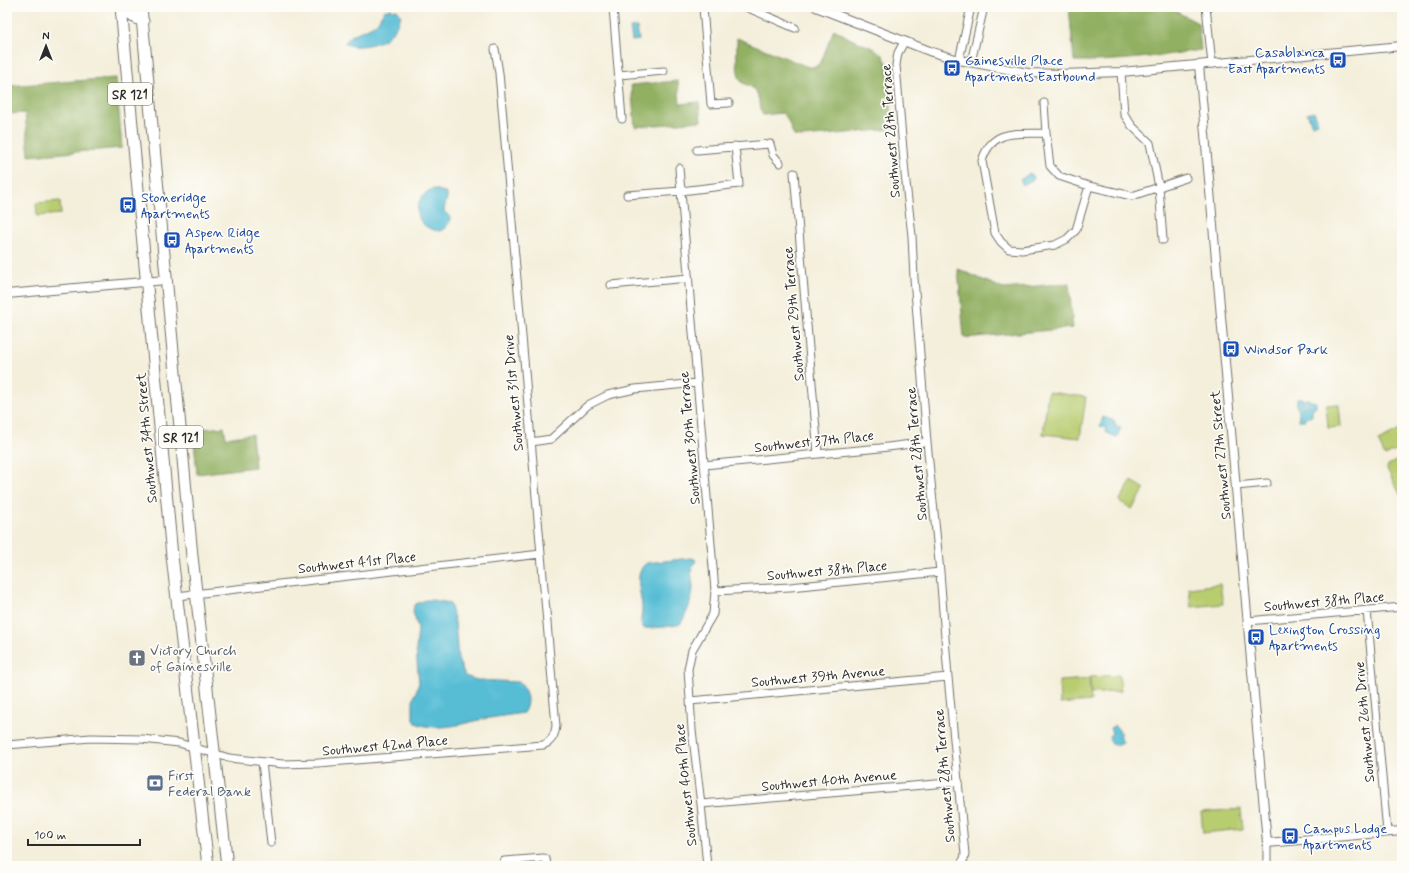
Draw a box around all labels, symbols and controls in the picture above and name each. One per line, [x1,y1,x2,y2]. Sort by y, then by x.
north arrow [26,26,66,66]
text: N [42,30,50,44]
place label: Casablanca East Apartments [1228,44,1325,79]
bus stop icon: Casablanca East Apartments [1328,50,1348,70]
place label: Gainesville Place Apartments Eastbound [965,52,1095,87]
bus stop icon: Gainesville Place Apartments Eastbound [942,58,962,78]
street label: Southwest 28th Terrace [877,63,905,198]
road number: SR 121 [108,83,152,105]
place label: Stoneridge Apartments [141,189,210,224]
bus stop icon: Stoneridge Apartments [118,195,138,215]
place label: Aspen Ridge Apartments [185,224,260,259]
bus stop icon: Aspen Ridge Apartments [162,230,182,250]
street label: Southwest 29th Terrace [779,246,809,382]
street label: Southwest 31st Drive [500,334,528,452]
bus stop icon: Windsor Park [1221,339,1241,359]
place label: Windsor Park [1244,341,1328,359]
street label: Southwest 30th Terrace [675,370,705,505]
street label: Southwest 34th Street [132,371,162,504]
street label: Southwest 28th Terrace [902,386,932,521]
street label: Southwest 27th Street [1206,389,1236,520]
road number: SR 121 [159,426,203,448]
street label: Southwest 37th Place [753,427,875,457]
street label: Southwest 41st Place [297,548,417,578]
street label: Southwest 38th Place [766,557,888,585]
street label: Southwest 38th Place [1263,588,1385,616]
place label: Lexington Crossing Apartments [1269,621,1380,656]
bus stop icon: Lexington Crossing Apartments [1246,627,1266,647]
place label: Victory Church of Gainesville [150,642,237,676]
church icon: Victory Church of Gainesville [127,648,147,668]
street label: Southwest 26th Drive [1351,661,1379,783]
street label: Southwest 39th Avenue [750,662,886,692]
street label: Southwest 28th Terrace [930,708,960,843]
street label: Southwest 40th Place [671,723,701,847]
street label: Southwest 42nd Place [321,732,449,760]
street label: Southwest 40th Avenue [761,766,898,796]
place label: First Federal Bank [168,767,251,801]
bank icon: First Federal Bank [145,773,165,793]
place label: Campus Lodge Apartments [1303,820,1387,855]
scale bar [28,821,140,847]
bus stop icon: Campus Lodge Apartments [1280,826,1300,846]
text: 100 m [34,828,66,844]

